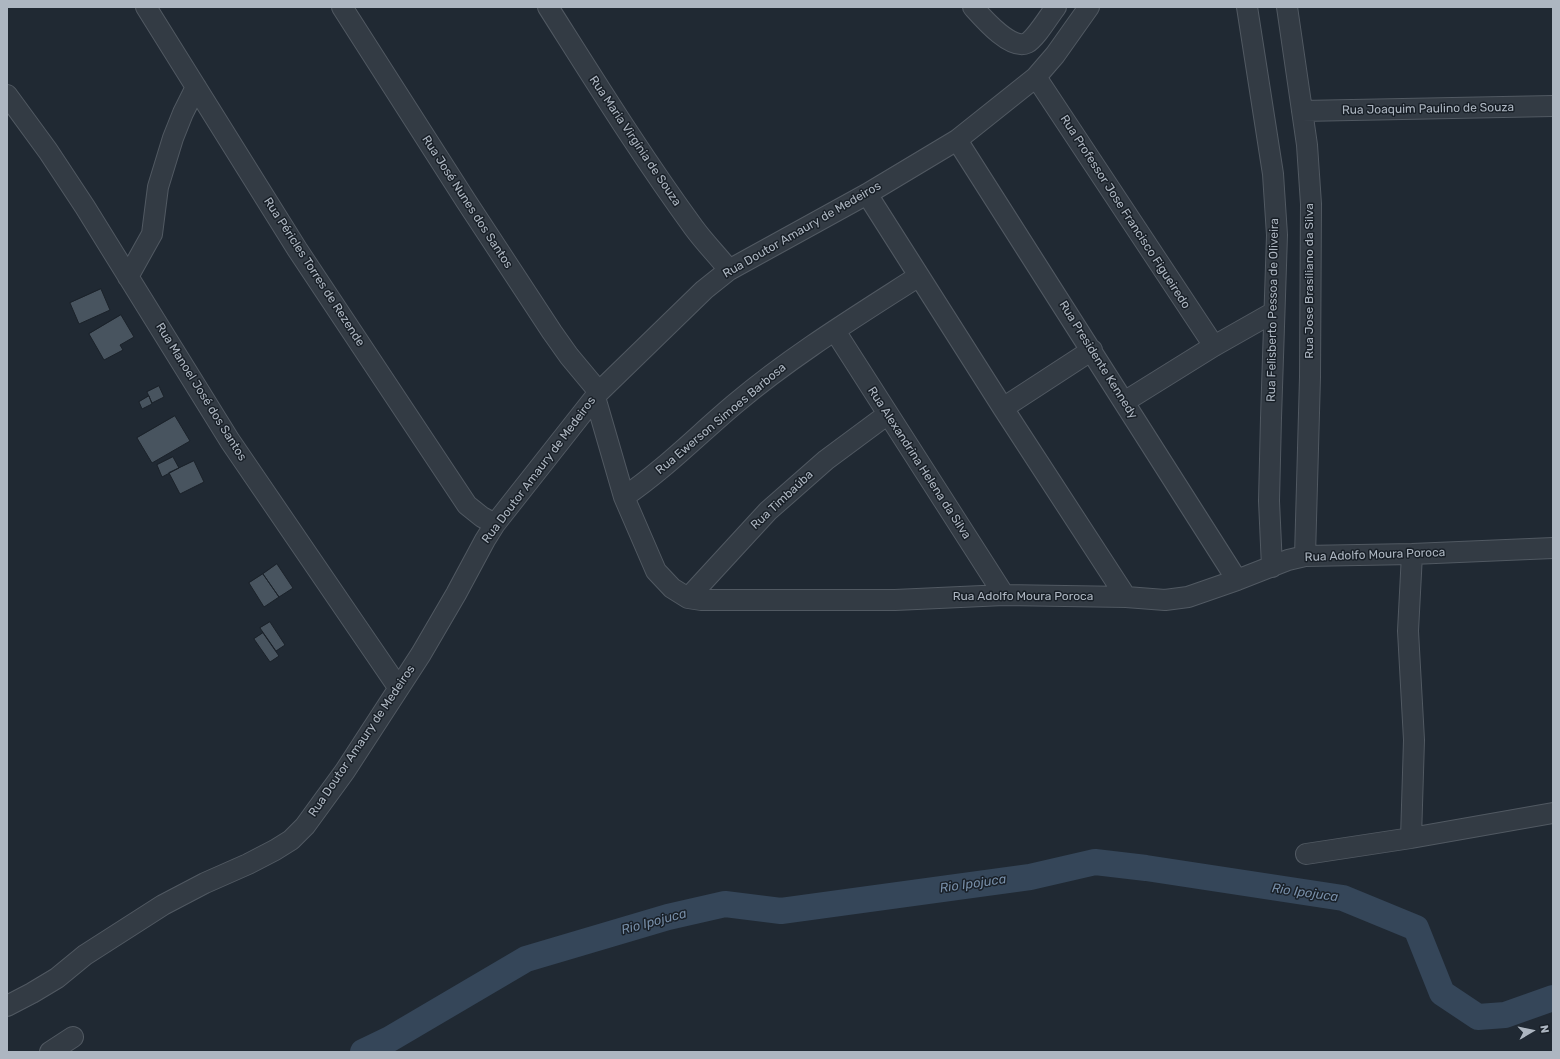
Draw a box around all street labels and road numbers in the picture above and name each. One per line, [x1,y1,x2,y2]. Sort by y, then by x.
street label: Rua Maria Virgínia de Souza [586,73,684,209]
street label: Rua Joaquim Paulino de Souza [1342,100,1514,118]
street label: Rua Professor Jose Francisco Figueiredo [1057,112,1193,312]
street label: Rua José Nunes dos Santos [419,133,515,271]
street label: Rua Doutor Amaury de Medeiros [720,179,884,281]
street label: Rua Péricles Torres de Rezende [260,195,368,349]
street label: Rua Jose Brasiliano da Silva [1303,203,1317,359]
street label: Rua Felisberto Pessoa de Oliveira [1264,218,1282,402]
street label: Rua Presidente Kennedy [1056,298,1140,422]
street label: Rua Manoel José dos Santos [153,320,249,464]
street label: Rua Ewerson Simoes Barbosa [653,360,789,478]
street label: Rua Alexandrina Helena da Silva [864,384,974,542]
street label: Rua Doutor Amaury de Medeiros [479,394,599,546]
street label: Rua Timbaúba [748,467,816,533]
street label: Rua Adolfo Moura Poroca [1304,545,1446,565]
street label: Rua Adolfo Moura Poroca [953,590,1093,604]
street label: Rua Doutor Amaury de Medeiros [306,662,418,820]

